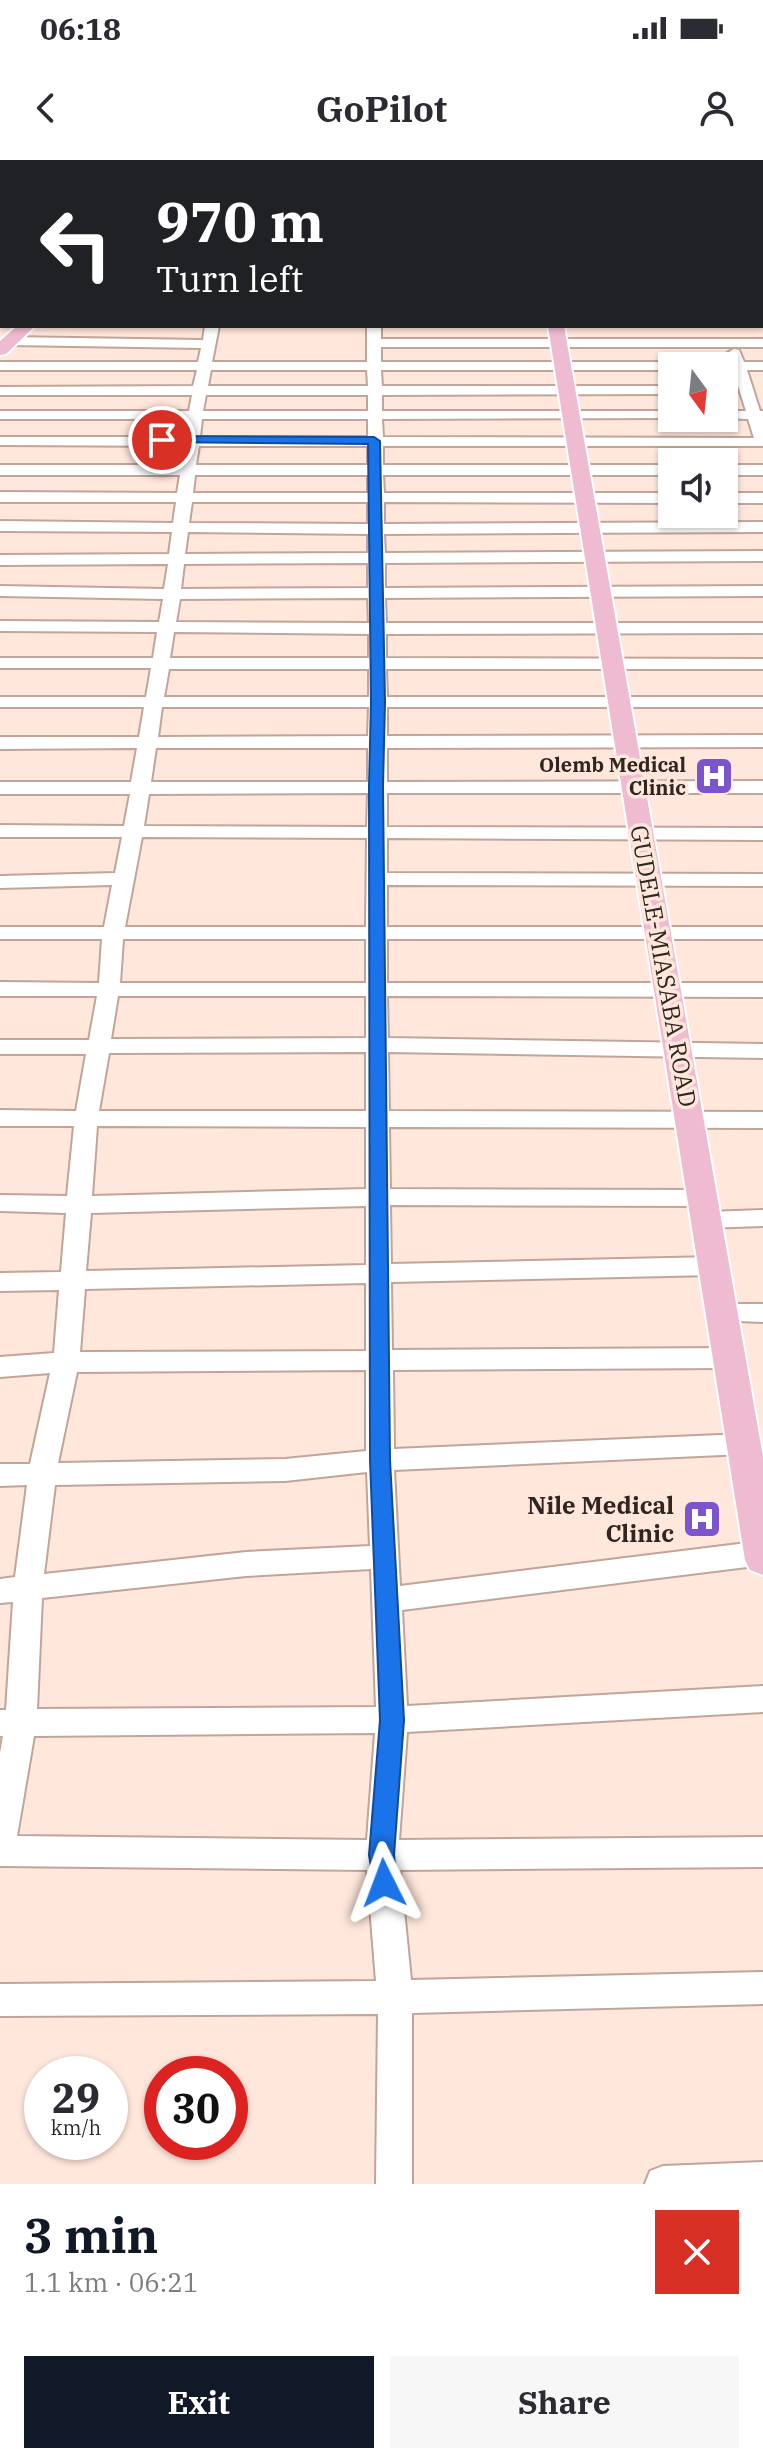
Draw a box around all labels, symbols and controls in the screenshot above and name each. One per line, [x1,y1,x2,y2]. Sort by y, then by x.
text: 06:18 [40,9,121,48]
text: GoPilot [316,85,447,132]
icon: back [24,86,68,130]
icon: person [695,86,739,130]
text: 970 m [156,185,324,257]
icon: left [24,192,128,296]
text: Turn left [156,255,303,302]
north arrow [658,352,738,432]
map controls [658,352,738,528]
pin [128,406,196,474]
icon: arrive [140,418,184,462]
button: sound [658,448,738,528]
place label: Olemb Medical Clinic [539,751,686,801]
hospital icon: Olemb Medical Clinic [693,755,735,797]
street label: GUDELE-MIASABA ROAD [623,823,705,1109]
place label: Nile Medical Clinic [527,1489,674,1549]
hospital icon: Nile Medical Clinic [681,1498,723,1540]
position arrow [342,1841,426,1925]
speed limit sign: 30 [144,2056,248,2160]
text: 29 [52,2072,100,2124]
text: km/h [51,2114,101,2141]
text: 3 min [24,2204,158,2266]
button: close [655,2210,739,2294]
text: 1.1 km · 06:21 [24,2265,199,2299]
button: Exit [24,2356,374,2448]
button: Share [390,2356,739,2448]

